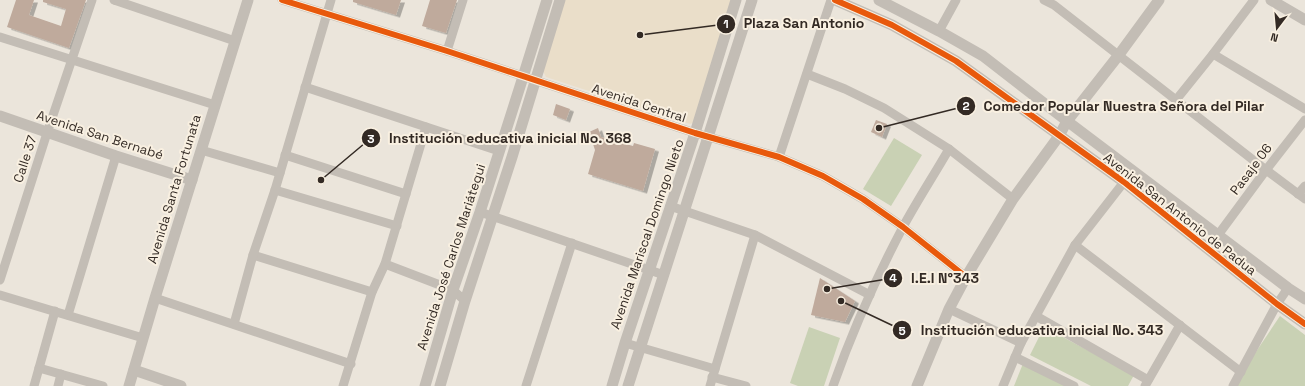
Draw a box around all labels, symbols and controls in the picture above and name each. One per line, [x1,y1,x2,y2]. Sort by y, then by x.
north arrow [1257,8,1297,48]
callout: Plaza San Antonio [716,11,873,37]
text: Plaza San Antonio [744,14,864,32]
text: 1 [723,16,729,32]
text: N [1269,30,1280,45]
street label: Avenida Central [590,80,688,126]
callout: Comedor Popular Nuestra Señora del Pilar [956,93,1272,119]
text: Comedor Popular Nuestra Señora del Pilar [984,97,1265,115]
text: 2 [962,98,970,114]
street label: Avenida San Bernabé [35,106,165,164]
street label: Avenida Santa Fortunata [143,112,205,266]
callout: Institución educativa inicial No. 368 [361,125,640,151]
text: Institución educativa inicial No. 368 [389,129,632,147]
text: 3 [367,131,375,147]
street label: Calle 37 [9,133,41,185]
street label: Avenida Mariscal Domingo Nieto [606,137,688,331]
street label: Pasaje 06 [1226,140,1276,198]
street label: Avenida San Antonio de Padua [1100,149,1260,279]
street label: Avenida José Carlos Mariátegui [413,162,489,352]
callout: I.E.I N°343 [883,265,987,291]
text: I.E.I N°343 [911,269,979,287]
text: 4 [889,270,897,286]
callout: Institución educativa inicial No. 343 [892,317,1171,343]
text: Institución educativa inicial No. 343 [921,321,1163,339]
text: 5 [898,323,906,339]

